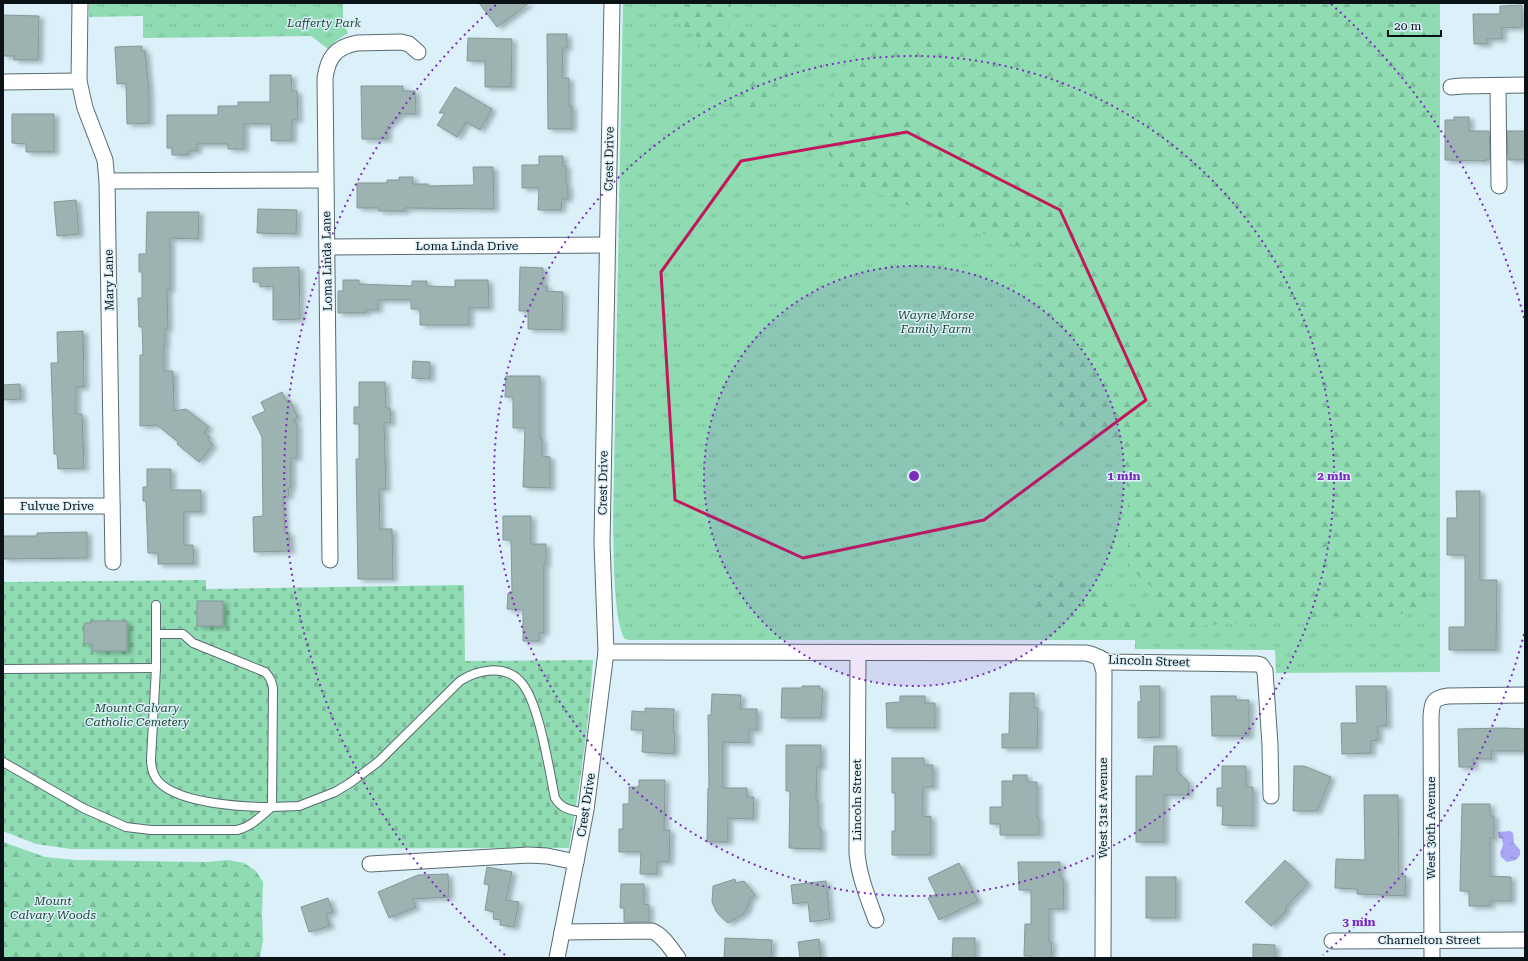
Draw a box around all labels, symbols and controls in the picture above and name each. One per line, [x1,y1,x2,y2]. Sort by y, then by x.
scale bar [1388,12,1441,38]
park label: Lafferty Park [286,16,361,30]
text: 20 m [1394,19,1421,33]
street label: Crest Drive [601,126,617,191]
street label: Loma Linda Lane [319,211,335,311]
street label: Loma Linda Drive [416,239,519,253]
street label: Mary Lane [101,249,117,311]
park label: Wayne Morse Family Farm [898,308,974,336]
street label: Crest Drive [595,450,611,515]
centre of rings [907,469,921,483]
text: 1 min [1107,469,1141,483]
text: 2 min [1317,469,1351,483]
street label: Fulvue Drive [20,499,94,513]
street label: Lincoln Street [1108,653,1191,669]
park label: Mount Calvary Catholic Cemetery [85,701,190,729]
street label: West 31st Avenue [1096,757,1110,859]
street label: Lincoln Street [850,758,864,841]
street label: Crest Drive [574,772,598,838]
street label: West 30th Avenue [1424,776,1438,880]
park label: Mount Calvary Woods [10,894,96,922]
text: 3 min [1342,915,1376,929]
street label: Charnelton Street [1378,933,1481,947]

